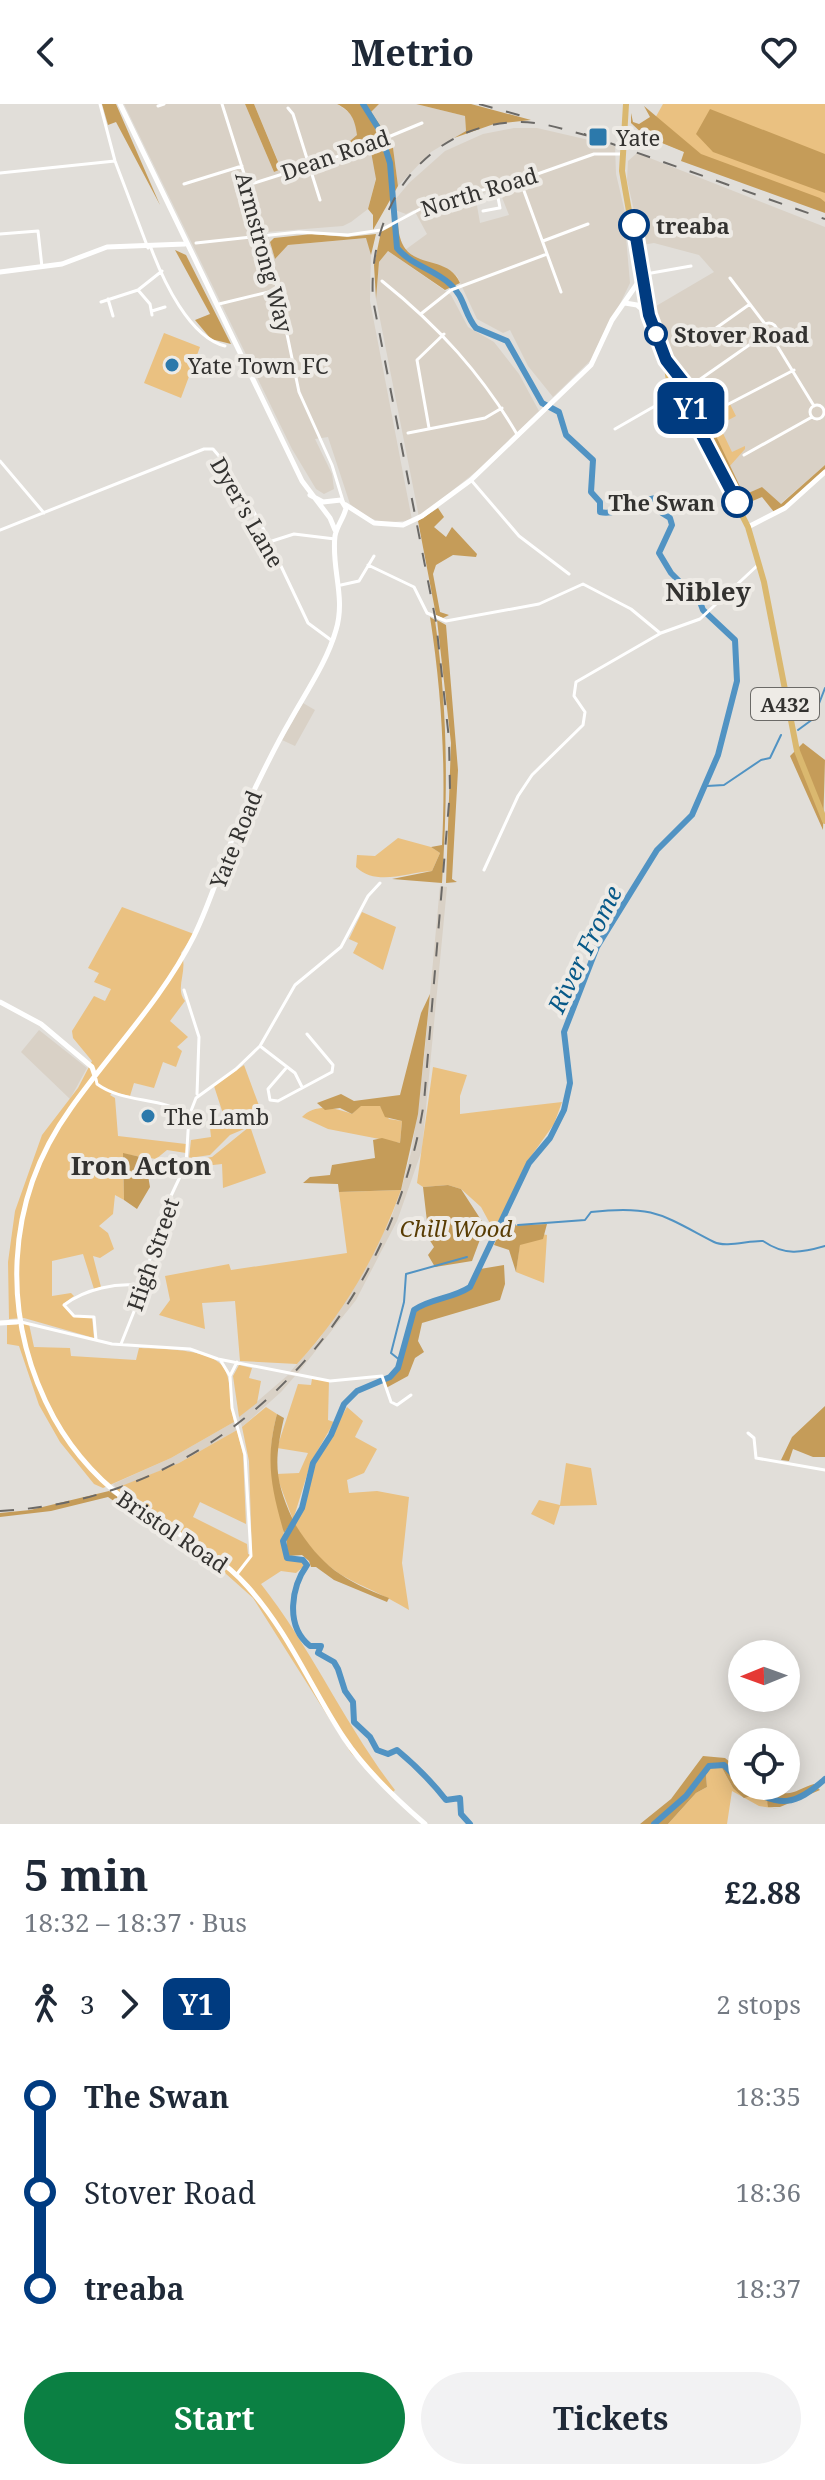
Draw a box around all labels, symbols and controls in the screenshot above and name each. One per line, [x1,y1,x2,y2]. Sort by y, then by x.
text: Metrio [351,28,474,77]
icon: back [24,30,68,74]
icon: heart [757,30,801,74]
street label: Dean Road [277,121,394,187]
place label: Yate [615,122,660,152]
marker: Yate [587,126,609,148]
street label: North Road [417,159,541,223]
street label: Armstrong Way [229,168,301,336]
marker: treaba [619,210,649,240]
place label: treaba [656,210,730,240]
place label: Stover Road [674,319,809,349]
marker: Stover Road [645,323,667,345]
place label: Yate Town FC [187,350,329,380]
marker: Yate Town FC [163,356,181,374]
line badge: Y1 [655,382,727,434]
text: Y1 [673,389,709,427]
street label: Dyer's Lane [204,451,292,573]
place label: The Swan [608,487,715,517]
marker: The Swan [722,487,752,517]
district label: Nibley [665,573,752,609]
road number: A432 [751,688,819,720]
street label: Yate Road [201,785,268,893]
water label: River Frome [539,880,629,1019]
place label: The Lamb [164,1101,269,1131]
marker: The Lamb [139,1107,157,1125]
district label: Iron Acton [71,1147,211,1183]
street label: High Street [119,1193,185,1314]
park label: Chill Wood [400,1213,512,1243]
street label: Bristol Road [112,1483,235,1579]
north arrow [728,1640,800,1712]
map controls [728,1640,800,1800]
button: locate [728,1728,800,1800]
text: 5 min [24,1844,149,1904]
text: £2.88 [725,1872,801,1913]
text: 18:32 – 18:37 · Bus [24,1904,247,1940]
icon: walk [24,1982,68,2026]
icon: forward [107,1982,151,2026]
text: Y1 [179,1985,214,2023]
text: 3 [80,1986,95,2022]
text: 2 stops [716,1986,801,2022]
text: The Swan [84,2076,229,2117]
text: 18:35 [735,2078,801,2114]
text: Stover Road [84,2172,256,2213]
text: 18:36 [735,2174,801,2210]
text: treaba [84,2268,184,2309]
text: 18:37 [735,2270,801,2306]
button: Start [24,2372,405,2464]
button: Tickets [421,2372,801,2464]

